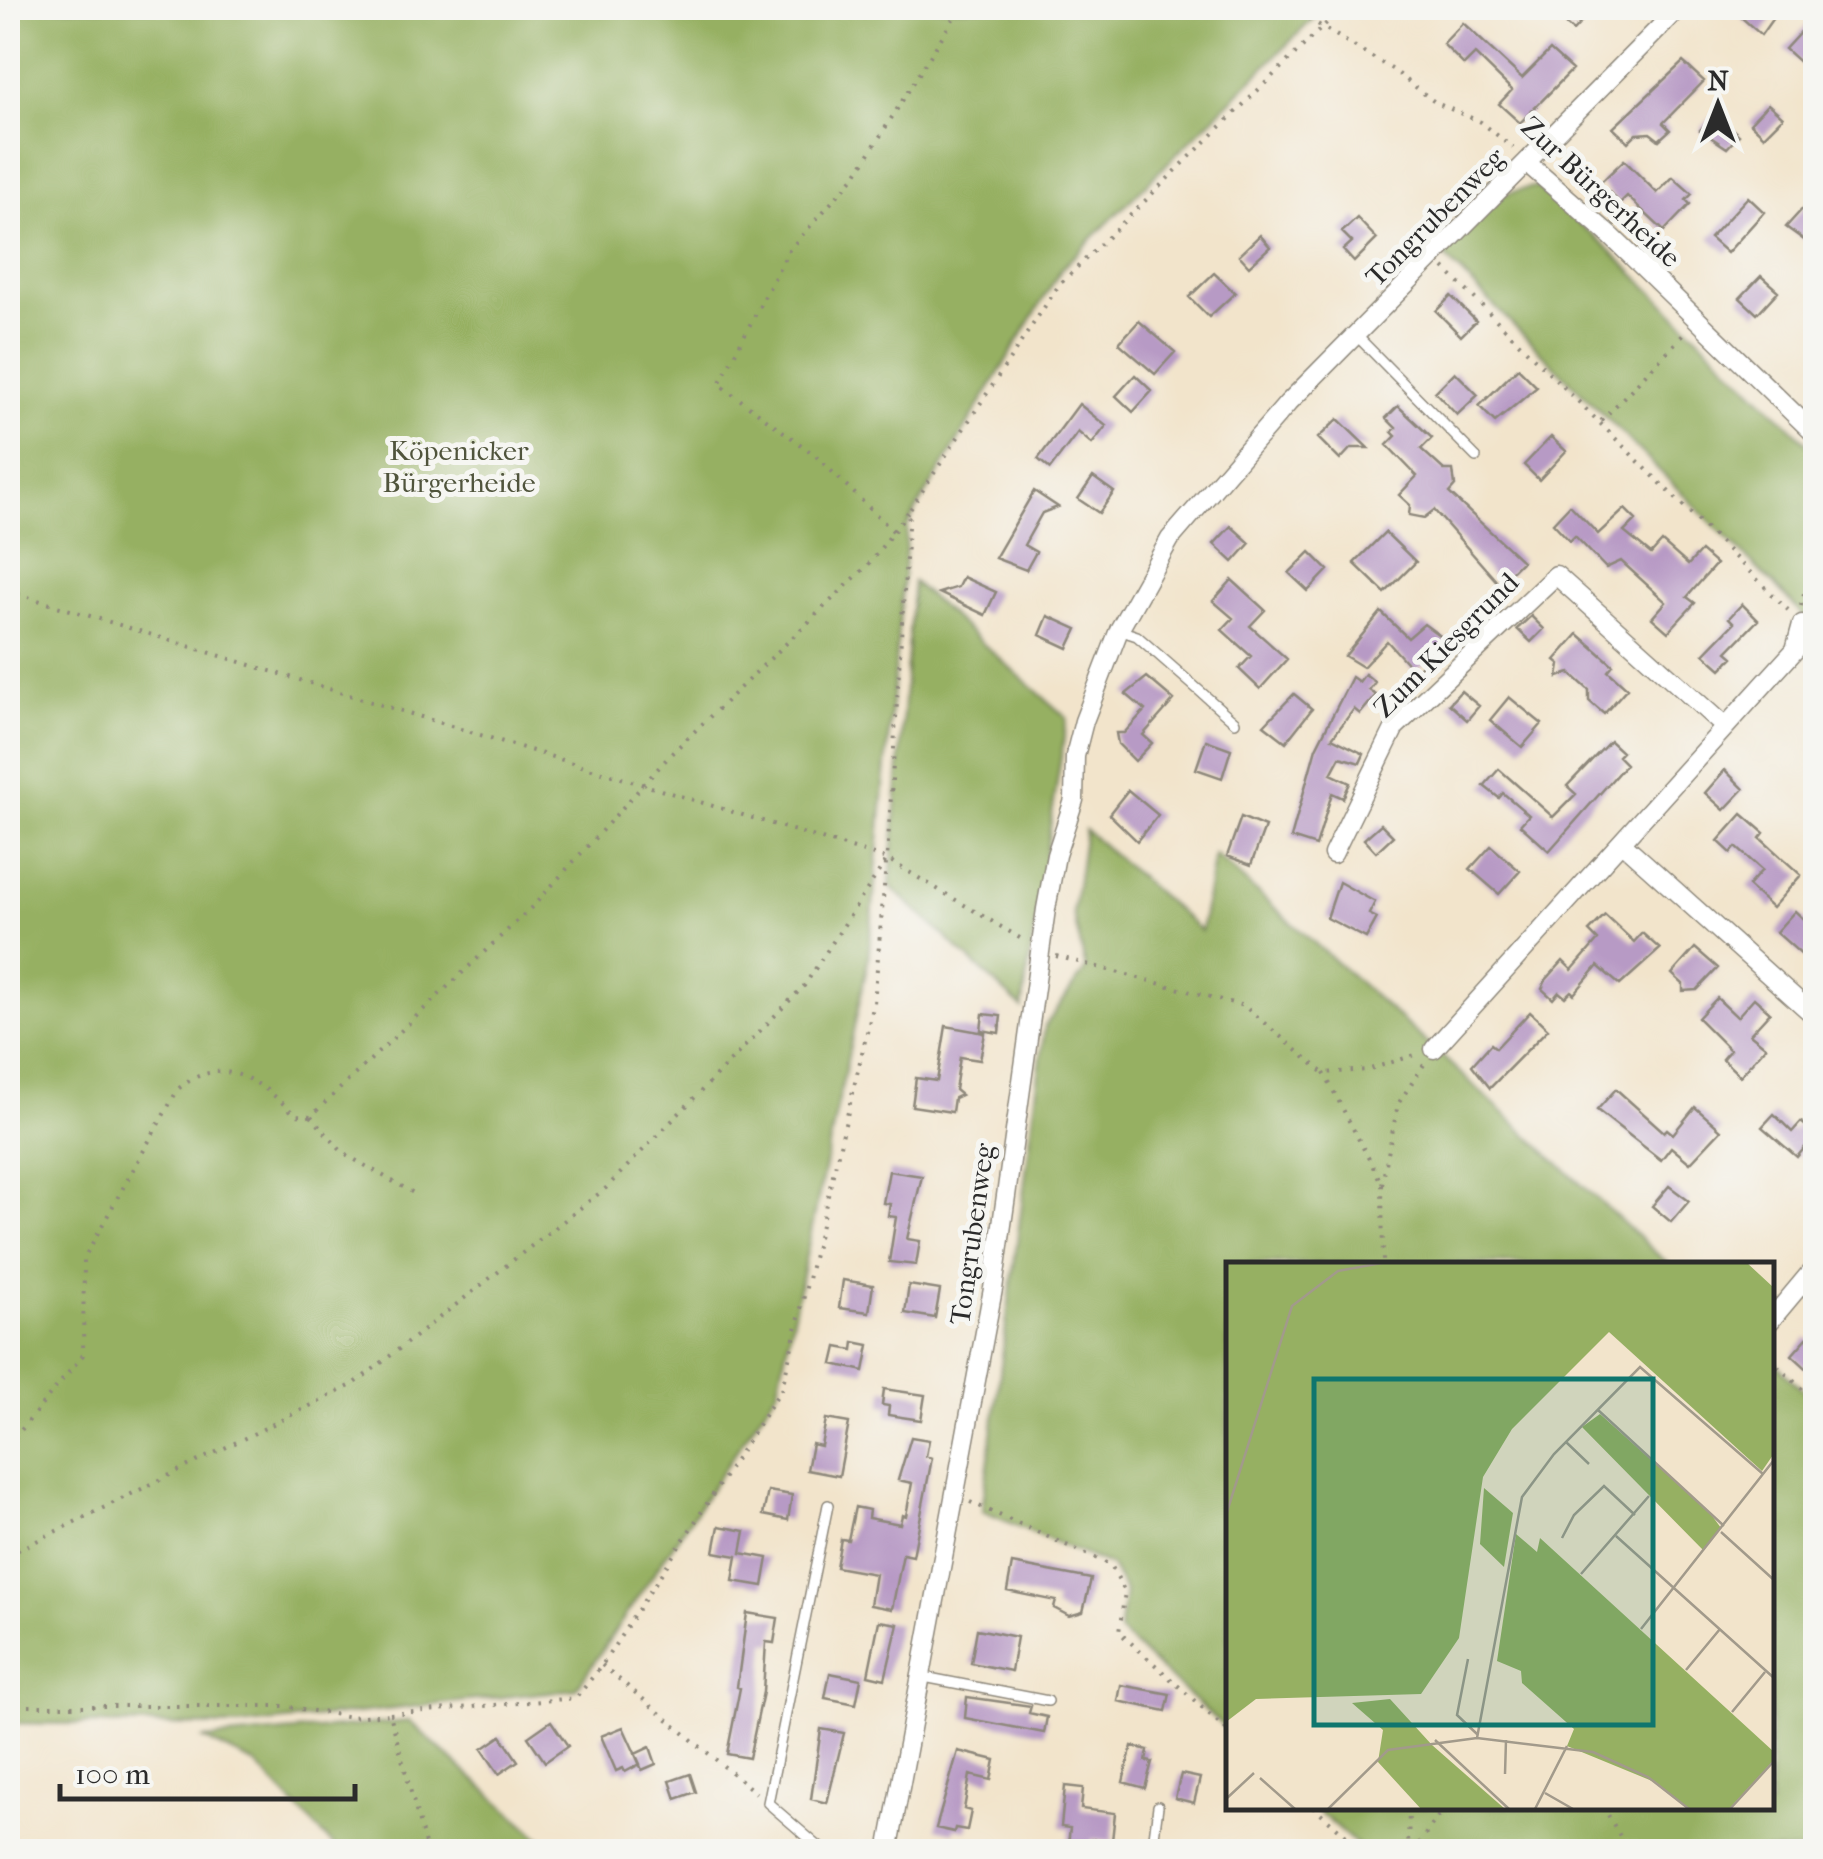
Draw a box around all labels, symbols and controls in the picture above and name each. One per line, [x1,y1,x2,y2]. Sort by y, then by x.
north arrow [1668,55,1768,155]
text: N [1707,64,1729,97]
street label: Zur Bürgerheide [1515,110,1688,274]
street label: Tongrubenweg [1359,140,1512,293]
park label: Köpenicker Bürgerheide [382,434,536,499]
street label: Zum Kiesgrund [1367,565,1526,724]
street label: Tongrubenweg [943,1140,1001,1327]
inset map [1226,1262,1773,1809]
scale bar [60,1739,355,1801]
text: 100 m [75,1757,150,1792]

